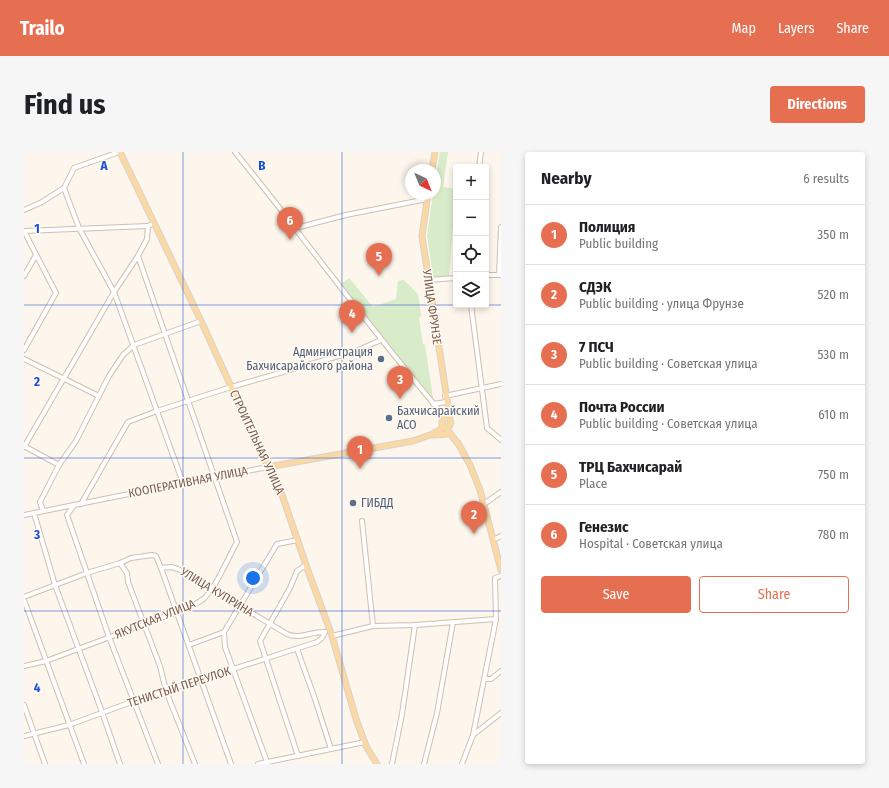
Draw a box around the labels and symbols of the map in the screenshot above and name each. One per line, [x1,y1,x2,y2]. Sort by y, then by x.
text: A [99,158,108,173]
text: B [258,158,266,173]
north arrow [405,164,441,200]
pin: 6 [277,207,303,240]
text: 1 [34,221,40,236]
pin: 5 [366,243,392,276]
street label: УЛИЦА ФРУНЗЕ [420,268,444,346]
pin: 4 [339,300,365,333]
place label: Администрация Бахчисарайского района [246,345,373,373]
marker: Администрация Бахчисарайского района [376,354,386,364]
pin: 3 [387,366,413,399]
text: 2 [33,374,40,389]
street label: СТРОИТЕЛЬНАЯ УЛИЦА [227,388,288,497]
place label: Бахчисарайский АСО [397,404,480,432]
marker: Бахчисарайский АСО [384,413,394,423]
pin: 1 [347,436,373,469]
street label: КООПЕРАТИВНАЯ УЛИЦА [127,463,250,500]
place label: ГИБДД [361,496,394,510]
marker: ГИБДД [348,498,358,508]
pin: 2 [461,501,487,534]
text: 3 [33,527,40,542]
street label: УЛИЦА КУПРИНА [177,564,257,620]
your location [243,568,263,588]
street label: ЯКУТСКАЯ УЛИЦА [113,596,198,642]
street label: ТЕНИСТЫЙ ПЕРЕУЛОК [125,663,233,710]
text: 4 [34,680,41,695]

